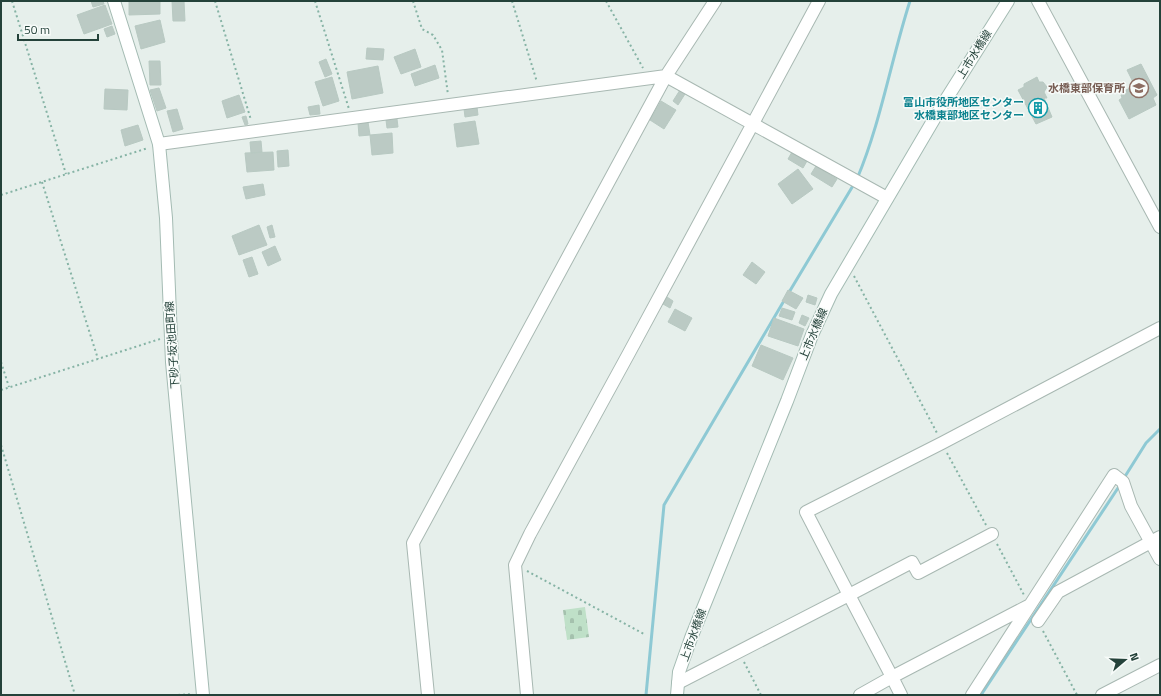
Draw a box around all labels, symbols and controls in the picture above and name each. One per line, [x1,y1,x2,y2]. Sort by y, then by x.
scale bar [18,16,98,42]
text: 50 m [24,20,50,39]
street label: 上市水橋線 [953,26,995,82]
school or university icon: 水橋東部保育所 [1128,77,1150,99]
place label: 水橋東部保育所 [1048,80,1125,96]
place label: 富山市役所地区センター 水橋東部地区センター [903,94,1024,123]
building icon: 富山市役所地区センター 水橋東部地区センター [1027,97,1049,119]
street label: 下砂子坂池田町線 [161,301,183,389]
street label: 上市水橋線 [795,306,831,362]
street label: 上市水橋線 [676,606,710,664]
north arrow [1105,640,1145,680]
text: N [1126,651,1143,663]

